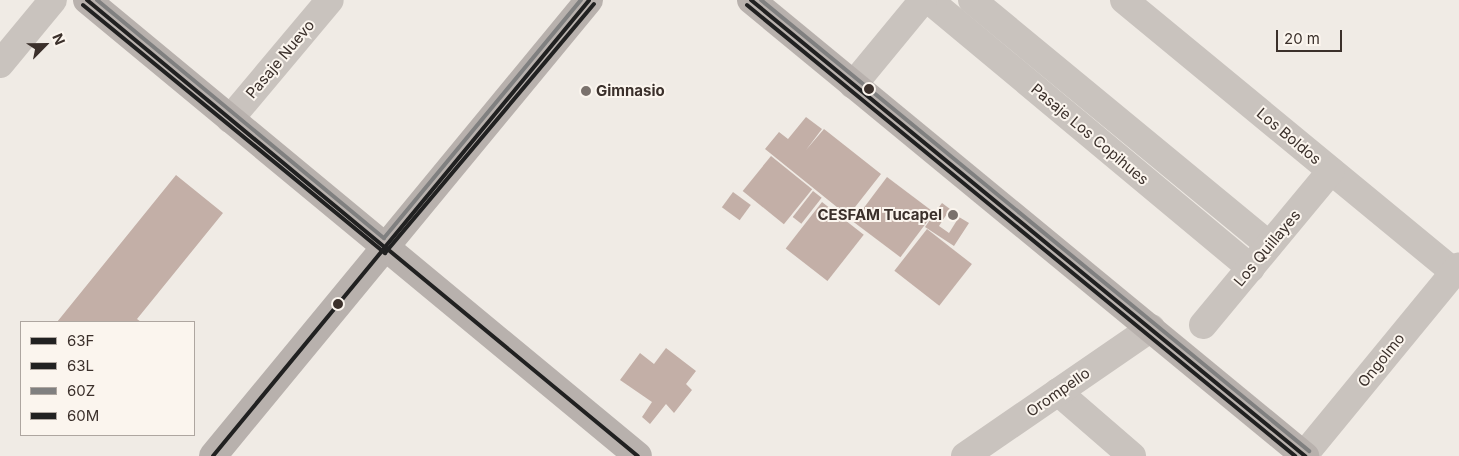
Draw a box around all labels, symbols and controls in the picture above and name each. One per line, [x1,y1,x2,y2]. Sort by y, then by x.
street label: Pasaje Nuevo [242,16,318,102]
north arrow [20,20,70,70]
scale bar [1279,20,1345,52]
text: 20 m [1284,29,1320,48]
text: N [49,31,69,47]
street label: Pasaje Los Copihues [1028,80,1152,188]
place label: Gimnasio [596,82,665,100]
unlabelled marker [864,84,874,94]
marker: Gimnasio [580,85,592,97]
street label: Los Boldos [1253,104,1325,168]
place label: CESFAM Tucapel [817,206,942,224]
street label: Los Quillayes [1230,206,1304,290]
marker: CESFAM Tucapel [946,208,960,222]
unlabelled marker [333,299,343,309]
legend [20,321,195,436]
street label: Ongolmo [1354,329,1408,391]
text: 63F [67,331,94,350]
text: 63L [67,356,94,375]
street label: Orompello [1023,364,1093,420]
text: 60Z [67,381,95,400]
text: 60M [67,406,99,425]

